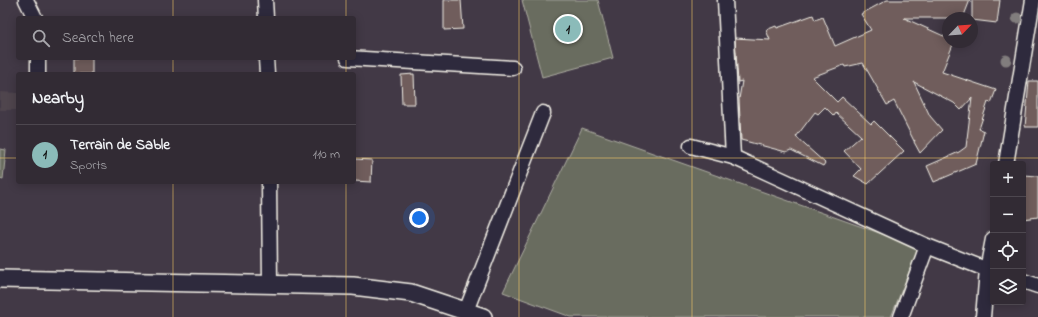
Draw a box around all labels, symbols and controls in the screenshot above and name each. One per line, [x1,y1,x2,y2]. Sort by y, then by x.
north arrow [942,12,978,48]
pin: 1 [555,14,581,44]
search box [16,16,356,60]
icon: search [30,27,52,49]
text: Search here [62,27,134,49]
text: Nearby [32,86,84,111]
text: Terrain de Sable [70,134,170,156]
text: 1 [43,145,47,164]
text: 110 m [313,145,340,164]
text: Sports [70,156,107,175]
map controls [990,161,1026,305]
button: + [990,161,1026,197]
button: − [990,197,1026,233]
your location [409,208,429,228]
button: locate [990,233,1026,269]
button: layers [990,269,1026,305]

